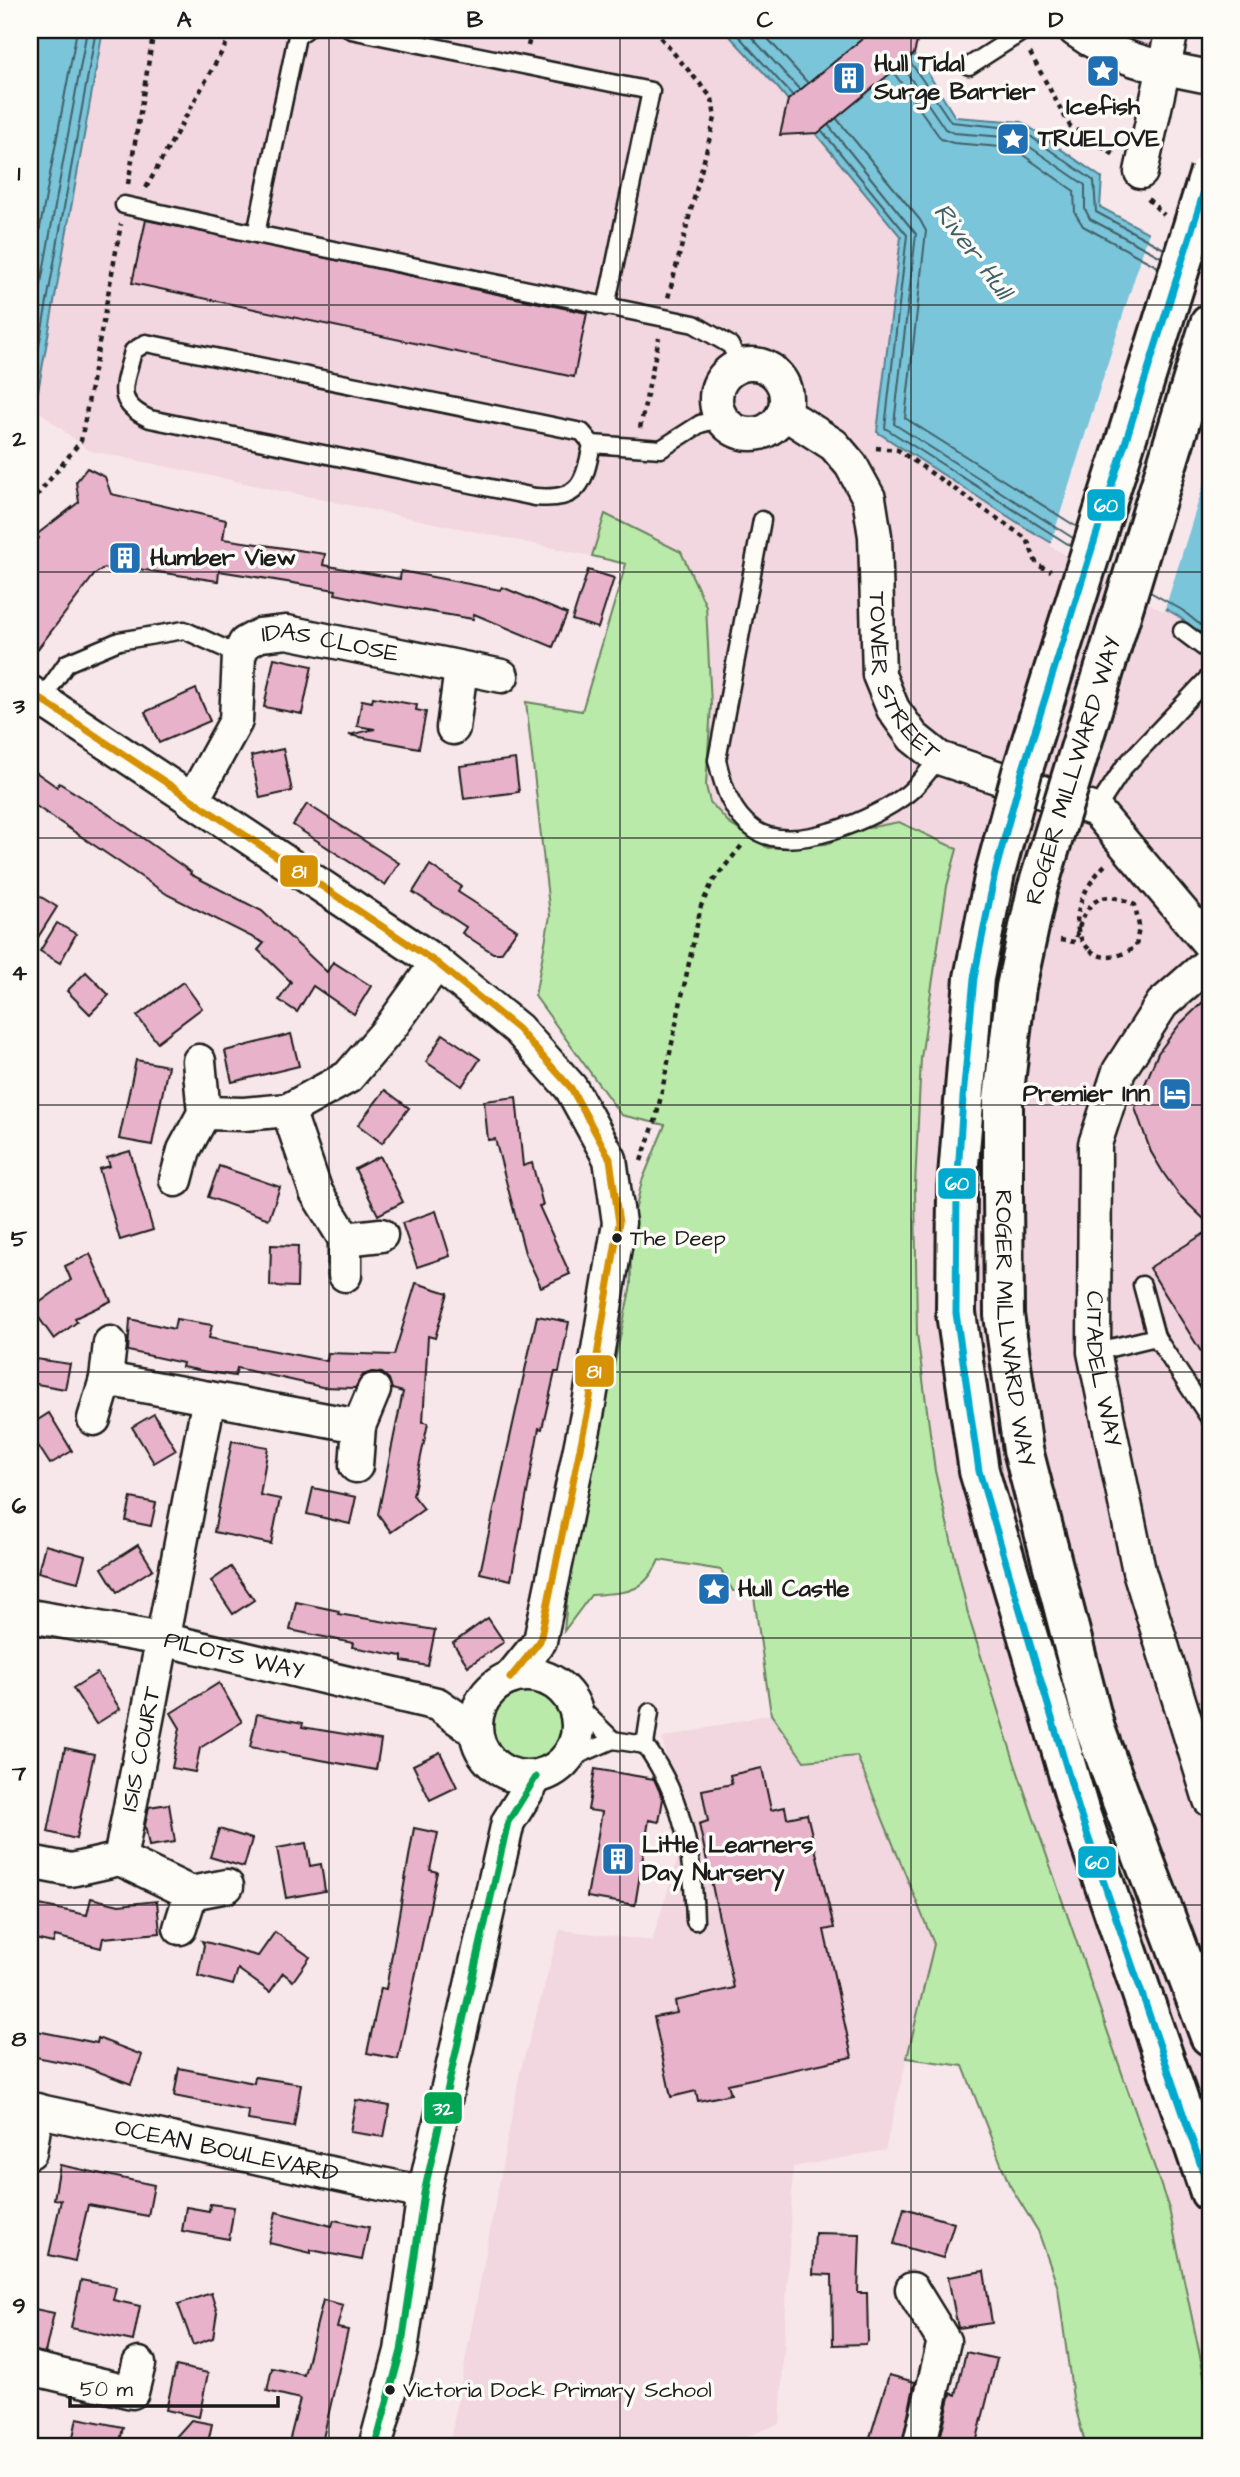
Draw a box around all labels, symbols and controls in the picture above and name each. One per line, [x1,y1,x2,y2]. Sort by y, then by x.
text: A [177,4,192,36]
text: B [467,4,484,36]
text: C [757,4,774,36]
text: D [1049,4,1064,36]
place label: Hull Tidal Surge Barrier [873,47,1036,110]
place icon: Icefish [1084,52,1122,90]
building icon: Hull Tidal Surge Barrier [830,59,868,97]
place label: Icefish [1066,90,1141,124]
place icon: TRUELOVE [994,120,1032,158]
place label: TRUELOVE [1037,122,1160,156]
text: 1 [18,157,21,189]
water label: River Hull [925,195,1023,309]
text: 2 [11,423,26,455]
line badge: 60 [1086,488,1126,522]
text: 60 [1094,493,1118,520]
building icon: Humber View [106,539,144,577]
place label: Humber View [150,541,296,575]
street label: TOWER STREET [860,591,947,769]
street label: IDAS CLOSE [260,614,402,671]
street label: ROGER MILLWARD WAY [1017,632,1130,908]
text: 3 [12,690,25,722]
line badge: 81 [279,854,319,888]
text: 81 [292,859,307,886]
text: 4 [11,957,27,989]
hotel icon: Premier Inn [1156,1075,1194,1113]
place label: Premier Inn [1023,1077,1150,1111]
line badge: 60 [937,1167,977,1200]
text: 60 [945,1171,969,1198]
street label: ROGER MILLWARD WAY [986,1190,1044,1471]
text: 5 [11,1223,28,1255]
place label: The Deep [630,1223,726,1254]
marker: The Deep [610,1231,624,1245]
street label: CITADEL WAY [1077,1291,1130,1450]
line badge: 81 [574,1354,615,1388]
text: 81 [587,1359,602,1386]
text: 6 [12,1490,27,1522]
place icon: Hull Castle [695,1570,733,1608]
place label: Hull Castle [738,1572,850,1606]
street label: PILOTS WAY [161,1623,307,1689]
street label: ISIS COURT [113,1684,170,1814]
text: 7 [11,1757,27,1789]
place label: Little Learners Day Nursery [642,1828,813,1892]
building icon: Little Learners Day Nursery [599,1840,637,1878]
line badge: 60 [1077,1845,1117,1879]
text: 60 [1085,1850,1109,1877]
text: 8 [12,2023,27,2055]
line badge: 32 [423,2091,463,2125]
text: 32 [432,2096,453,2123]
street label: OCEAN BOULEVARD [112,2111,342,2191]
text: 9 [12,2290,26,2322]
scale bar [70,2365,278,2409]
text: 50 m [80,2375,134,2404]
place label: Victoria Dock Primary School [403,2375,712,2407]
marker: Victoria Dock Primary School [383,2383,397,2397]

